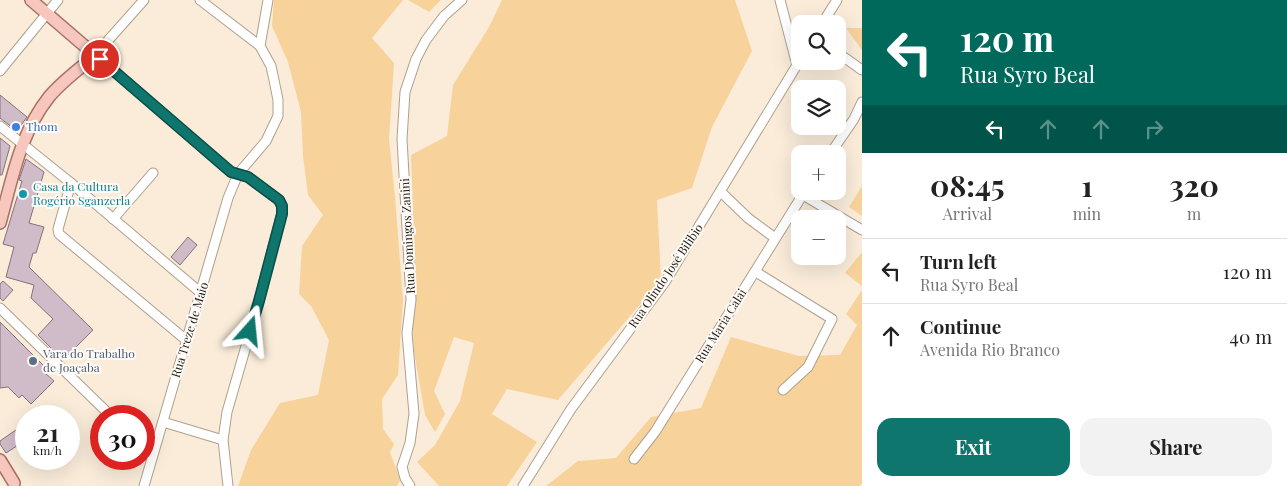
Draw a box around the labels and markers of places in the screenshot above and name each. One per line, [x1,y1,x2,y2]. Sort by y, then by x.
pin [79,38,121,80]
place label: Thom [26,118,58,134]
marker: Thom [10,121,22,133]
place label: Casa da Cultura Rogério Sganzerla [33,178,130,208]
marker: Casa da Cultura Rogério Sganzerla [17,188,29,200]
place label: Vara do Trabalho de Joaçaba [42,345,135,375]
marker: Vara do Trabalho de Joaçaba [27,355,39,367]

